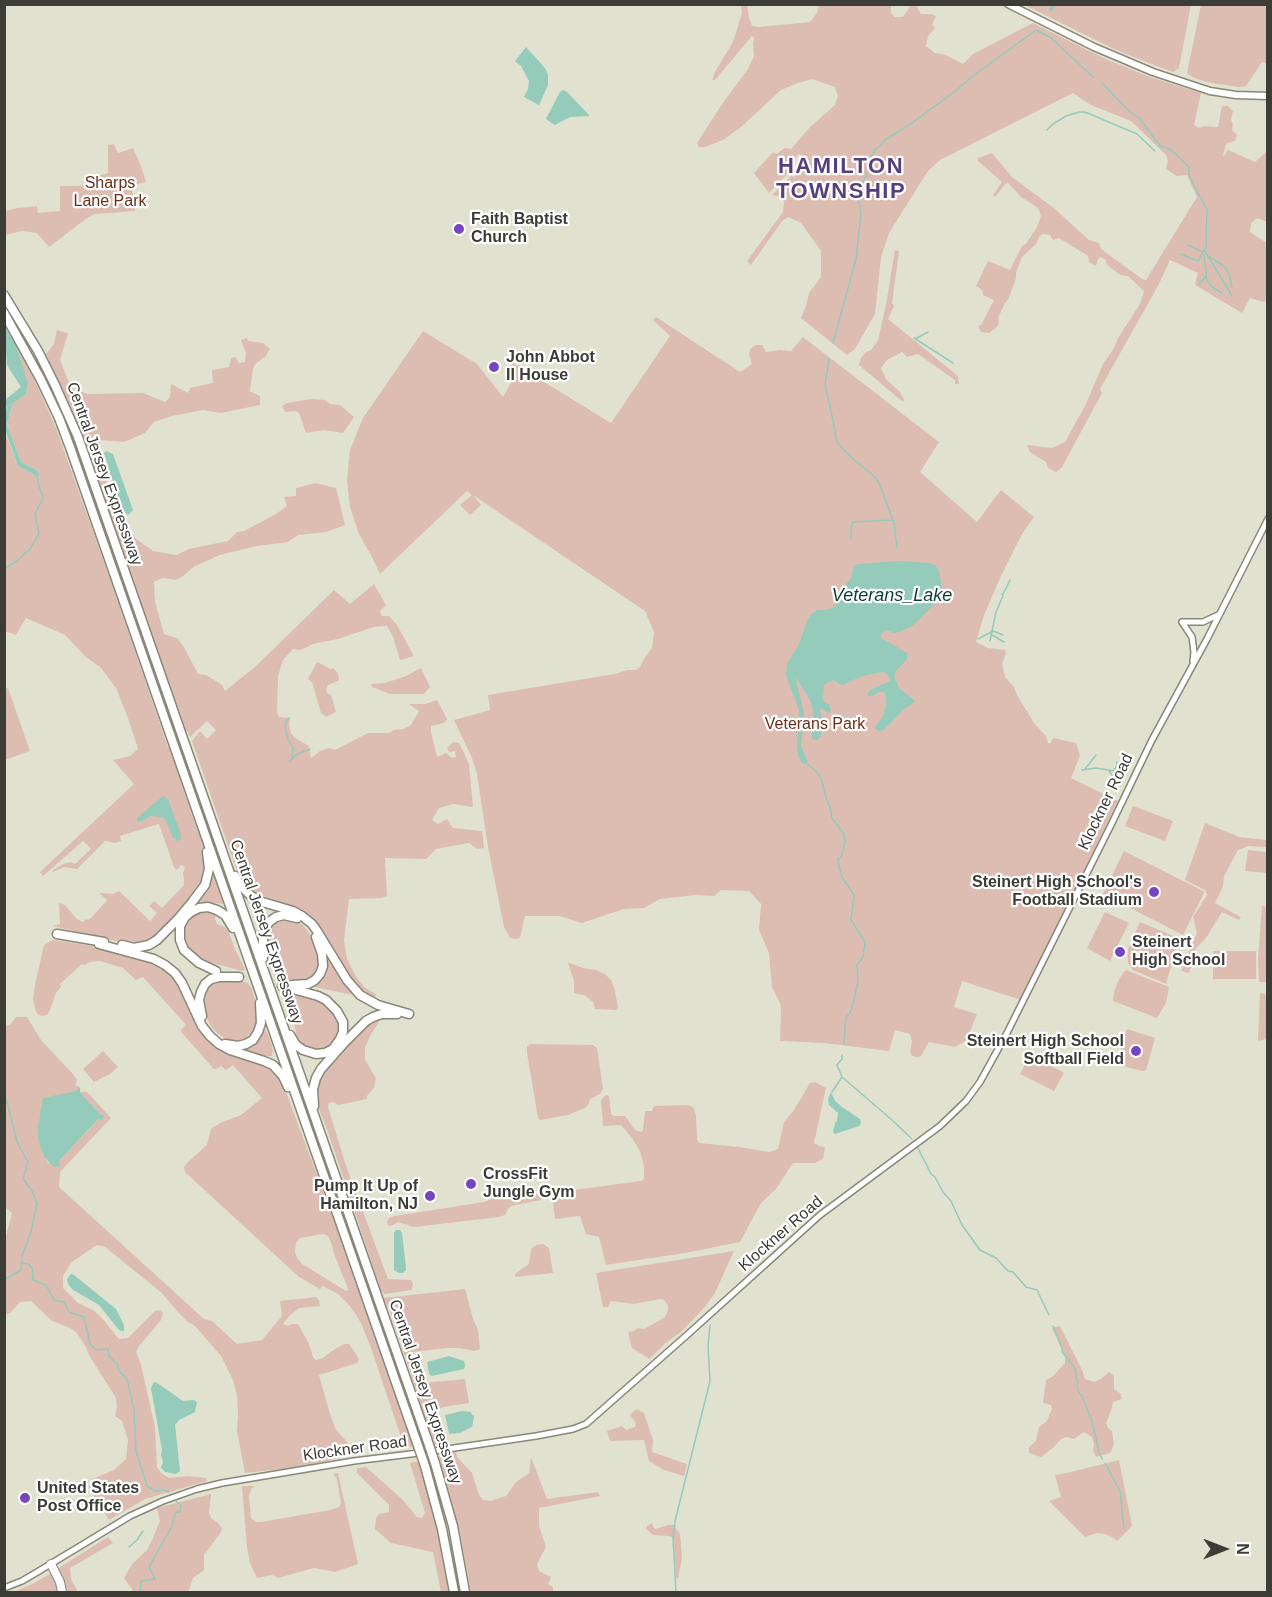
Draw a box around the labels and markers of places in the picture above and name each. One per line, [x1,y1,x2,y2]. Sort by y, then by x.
place label: Faith Baptist Church [471,210,568,248]
marker: Faith Baptist Church [452,222,466,236]
place label: John Abbot II House [506,348,595,386]
marker: John Abbot II House [487,360,501,374]
place label: Steinert High School's Football Stadium [972,873,1142,911]
marker: Steinert High School's Football Stadium [1147,885,1161,899]
place label: Steinert High School [1132,933,1225,971]
marker: Steinert High School [1113,945,1127,959]
place label: Steinert High School Softball Field [967,1032,1124,1070]
marker: Steinert High School Softball Field [1129,1044,1143,1058]
place label: CrossFit Jungle Gym [483,1165,575,1203]
place label: Pump It Up of Hamilton, NJ [314,1177,418,1215]
marker: CrossFit Jungle Gym [464,1177,478,1191]
marker: Pump It Up of Hamilton, NJ [423,1189,437,1203]
place label: United States Post Office [37,1479,139,1517]
marker: United States Post Office [18,1491,32,1505]

